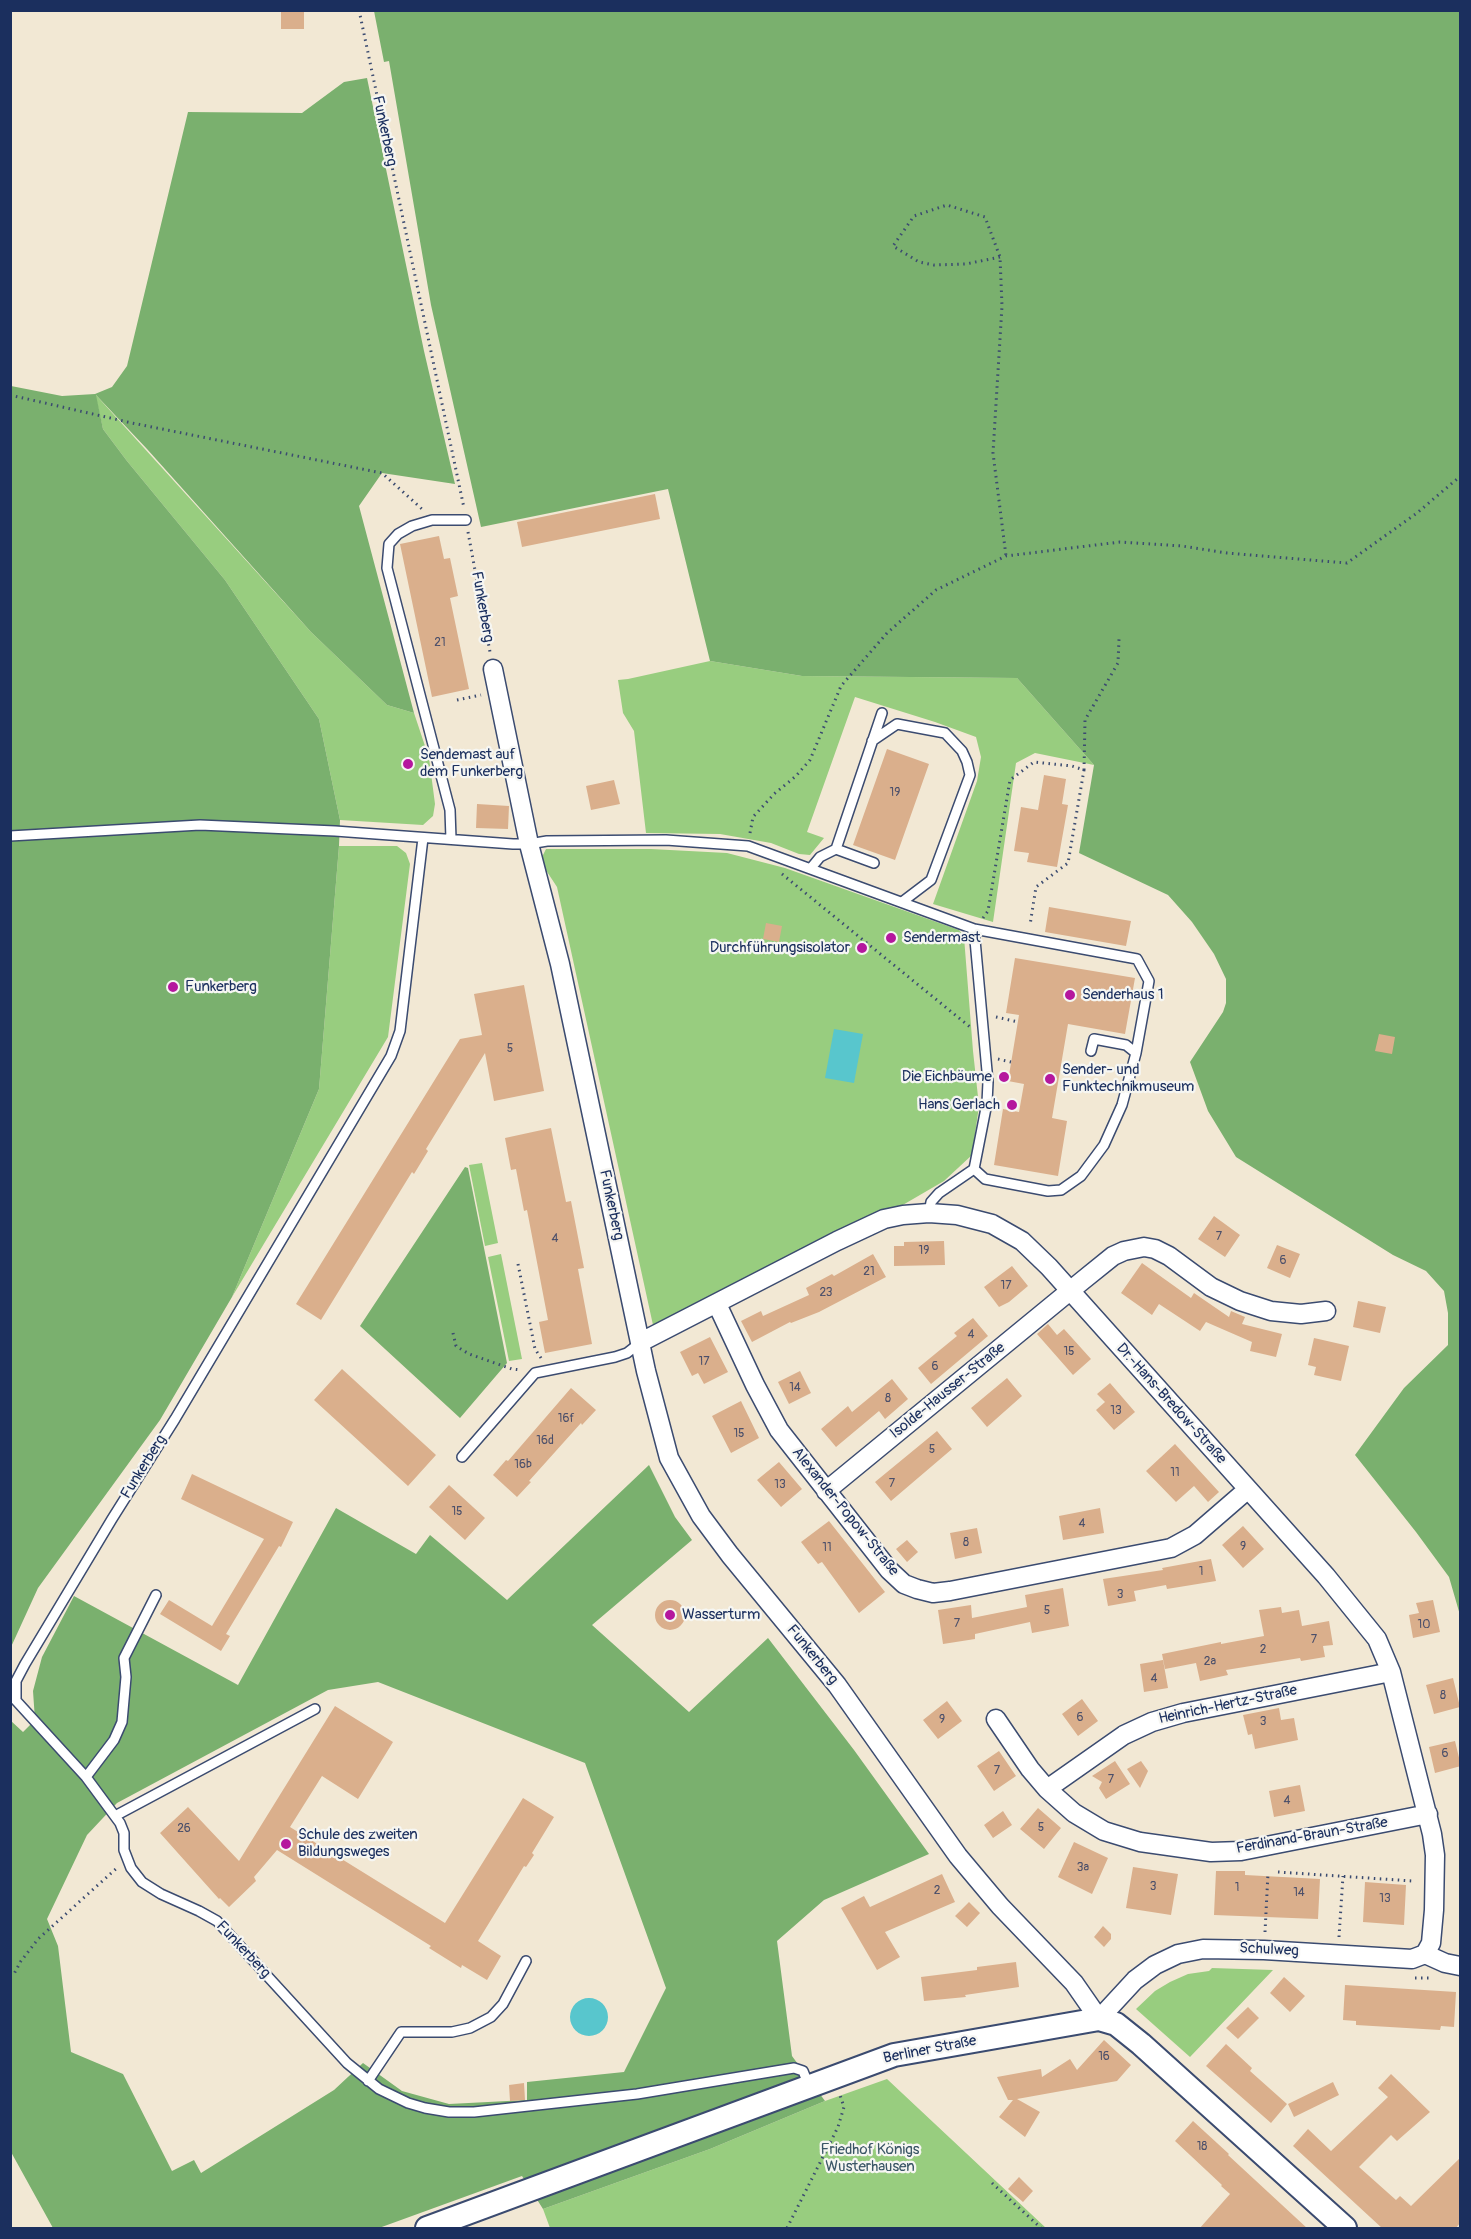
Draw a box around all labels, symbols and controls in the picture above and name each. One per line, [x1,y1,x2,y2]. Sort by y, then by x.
street label: Funkerberg [368,94,400,168]
street label: Funkerberg [467,570,497,644]
house number: 21 [434,636,446,650]
place label: Sendemast auf dem Funkerberg [420,746,523,781]
marker: Sendemast auf dem Funkerberg [401,757,415,771]
house number: 19 [890,786,900,800]
place label: Sendermast [903,929,981,947]
marker: Sendermast [884,931,898,945]
place label: Durchführungsisolator [710,939,850,957]
marker: Durchführungsisolator [855,941,869,955]
place label: Funkerberg [185,978,257,996]
marker: Funkerberg [166,980,180,994]
place label: Senderhaus 1 [1082,986,1164,1004]
marker: Senderhaus 1 [1063,988,1077,1002]
house number: 5 [507,1042,513,1056]
place label: Sender- und Funktechnikmuseum [1062,1061,1194,1096]
place label: Die Eichbäume [902,1068,992,1086]
marker: Die Eichbäume [997,1070,1011,1084]
marker: Sender- und Funktechnikmuseum [1043,1072,1057,1086]
place label: Hans Gerlach [918,1096,1000,1114]
marker: Hans Gerlach [1005,1098,1019,1112]
street label: Funkerberg [595,1168,627,1242]
house number: 7 [1216,1230,1222,1244]
house number: 4 [552,1232,558,1246]
house number: 19 [919,1244,929,1258]
house number: 6 [1280,1254,1286,1268]
house number: 21 [863,1265,875,1279]
house number: 17 [1000,1279,1012,1293]
house number: 23 [819,1286,833,1300]
house number: 4 [968,1328,974,1342]
street label: Isolde-Hausser-Straße [887,1339,1009,1443]
street label: Dr.-Hans-Bredow-Straße [1112,1340,1230,1468]
house number: 15 [1063,1345,1075,1359]
house number: 17 [698,1355,710,1369]
house number: 6 [932,1360,938,1374]
house number: 14 [789,1381,801,1395]
house number: 8 [885,1392,891,1406]
house number: 13 [1110,1404,1122,1418]
house number: 16f [558,1412,574,1426]
house number: 15 [733,1427,745,1441]
street label: Funkerberg [117,1432,171,1502]
house number: 16d [536,1434,554,1448]
house number: 5 [929,1443,935,1457]
street label: Alexander-Popow-Straße [788,1444,902,1580]
house number: 16b [514,1458,532,1472]
house number: 11 [1170,1466,1180,1480]
house number: 7 [889,1477,895,1491]
house number: 13 [774,1478,786,1492]
house number: 15 [451,1505,463,1519]
house number: 4 [1079,1517,1085,1531]
house number: 8 [963,1536,969,1550]
house number: 9 [1240,1540,1246,1554]
house number: 11 [822,1541,832,1555]
house number: 1 [1199,1565,1203,1579]
house number: 3 [1117,1588,1123,1602]
house number: 5 [1044,1604,1050,1618]
place label: Wasserturm [682,1606,760,1624]
marker: Wasserturm [663,1608,677,1622]
house number: 7 [954,1617,960,1631]
house number: 10 [1418,1618,1430,1632]
street label: Funkerberg [782,1621,842,1689]
house number: 7 [1311,1633,1317,1647]
house number: 2 [1260,1643,1266,1657]
house number: 2a [1204,1655,1216,1669]
house number: 4 [1151,1672,1157,1686]
street label: Heinrich-Hertz-Straße [1157,1682,1299,1728]
house number: 8 [1440,1689,1446,1703]
house number: 6 [1077,1711,1083,1725]
house number: 9 [939,1713,945,1727]
house number: 3 [1260,1715,1266,1729]
house number: 6 [1442,1747,1448,1761]
house number: 7 [994,1764,1000,1778]
house number: 7 [1108,1773,1114,1787]
house number: 4 [1284,1794,1290,1808]
street label: Ferdinand-Braun-Straße [1235,1814,1389,1858]
house number: 5 [1038,1821,1044,1835]
house number: 26 [177,1822,191,1836]
place label: Schule des zweiten Bildungsweges [298,1826,418,1861]
marker: Schule des zweiten Bildungsweges [279,1837,293,1851]
house number: 3a [1077,1861,1089,1875]
house number: 3 [1150,1880,1156,1894]
house number: 1 [1235,1881,1239,1895]
house number: 2 [934,1884,940,1898]
house number: 14 [1293,1886,1305,1900]
house number: 13 [1379,1892,1391,1906]
street label: Funkerberg [212,1918,274,1982]
street label: Schulweg [1239,1939,1299,1961]
street label: Berliner Straße [882,2032,978,2068]
house number: 16 [1098,2050,1110,2064]
house number: 18 [1197,2140,1207,2154]
park label: Friedhof Königs Wusterhausen [821,2141,919,2176]

